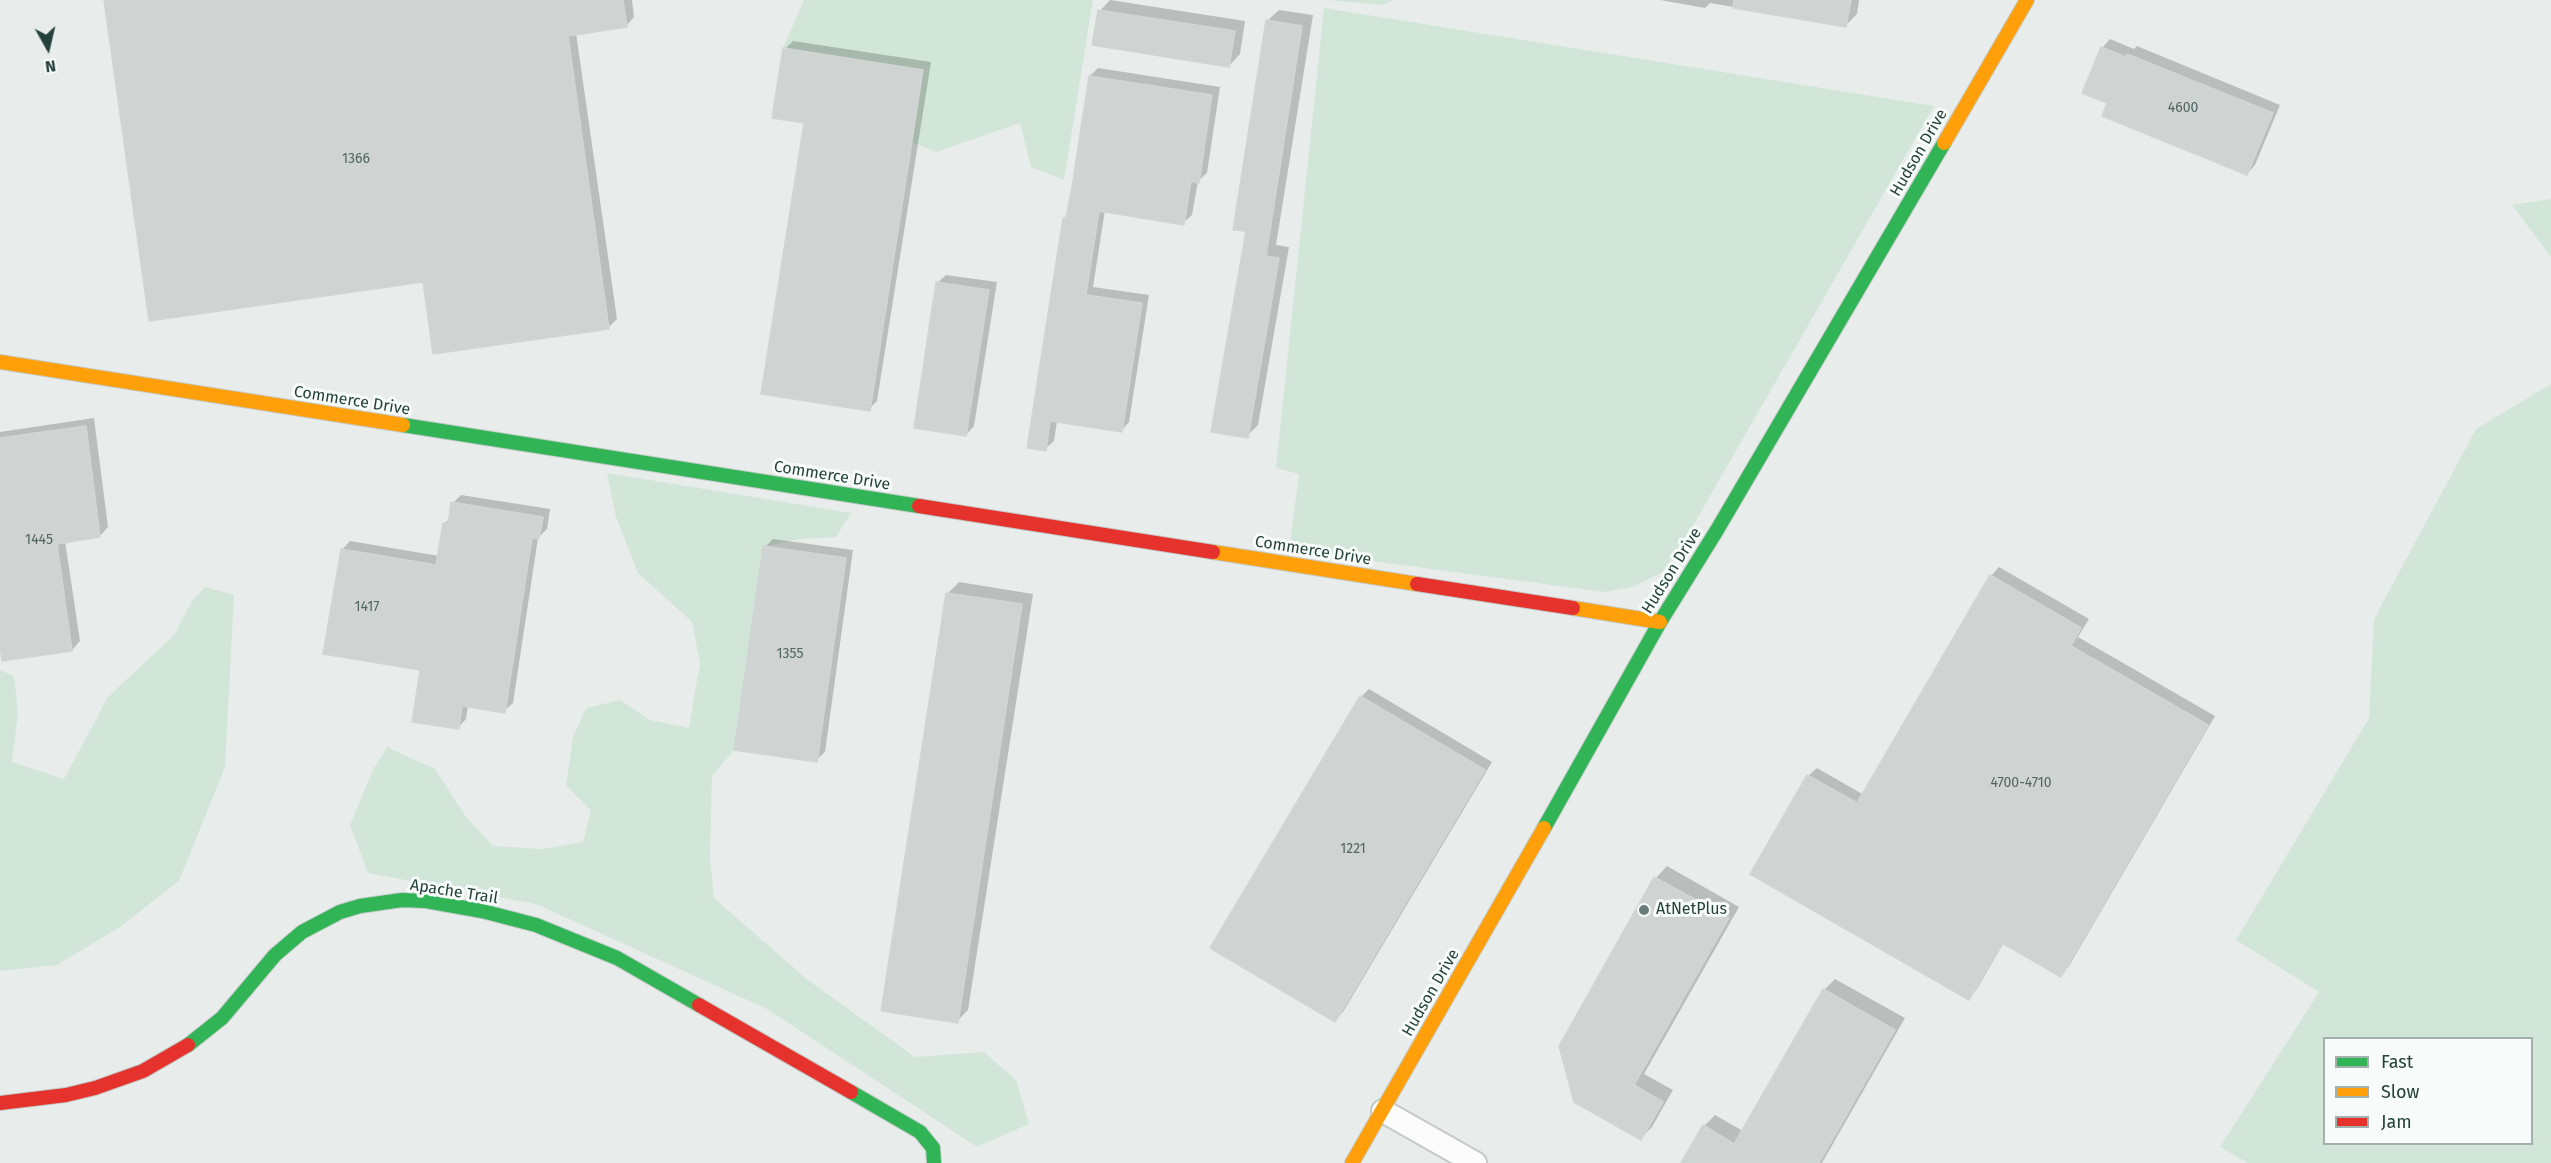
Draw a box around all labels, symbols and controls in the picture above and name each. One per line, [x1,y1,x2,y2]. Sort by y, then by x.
north arrow [18,18,78,78]
text: N [44,56,57,76]
house number: 4600 [2168,100,2198,116]
street label: Hudson Drive [1886,106,1952,200]
house number: 1366 [342,151,370,167]
street label: Commerce Drive [292,382,412,420]
street label: Commerce Drive [772,457,892,495]
street label: Hudson Drive [1638,524,1706,618]
house number: 1445 [25,532,53,548]
street label: Commerce Drive [1253,532,1373,570]
house number: 1417 [355,599,379,615]
house number: 1355 [776,646,804,662]
house number: 4700-4710 [1990,775,2052,791]
house number: 1221 [1340,841,1366,857]
street label: Apache Trail [409,876,499,908]
place label: AtNetPlus [1656,900,1727,920]
marker: AtNetPlus [1637,903,1651,917]
street label: Hudson Drive [1398,946,1464,1040]
legend [2323,1037,2533,1145]
text: Fast [2381,1051,2413,1073]
text: Slow [2381,1081,2419,1103]
text: Jam [2381,1111,2412,1133]

